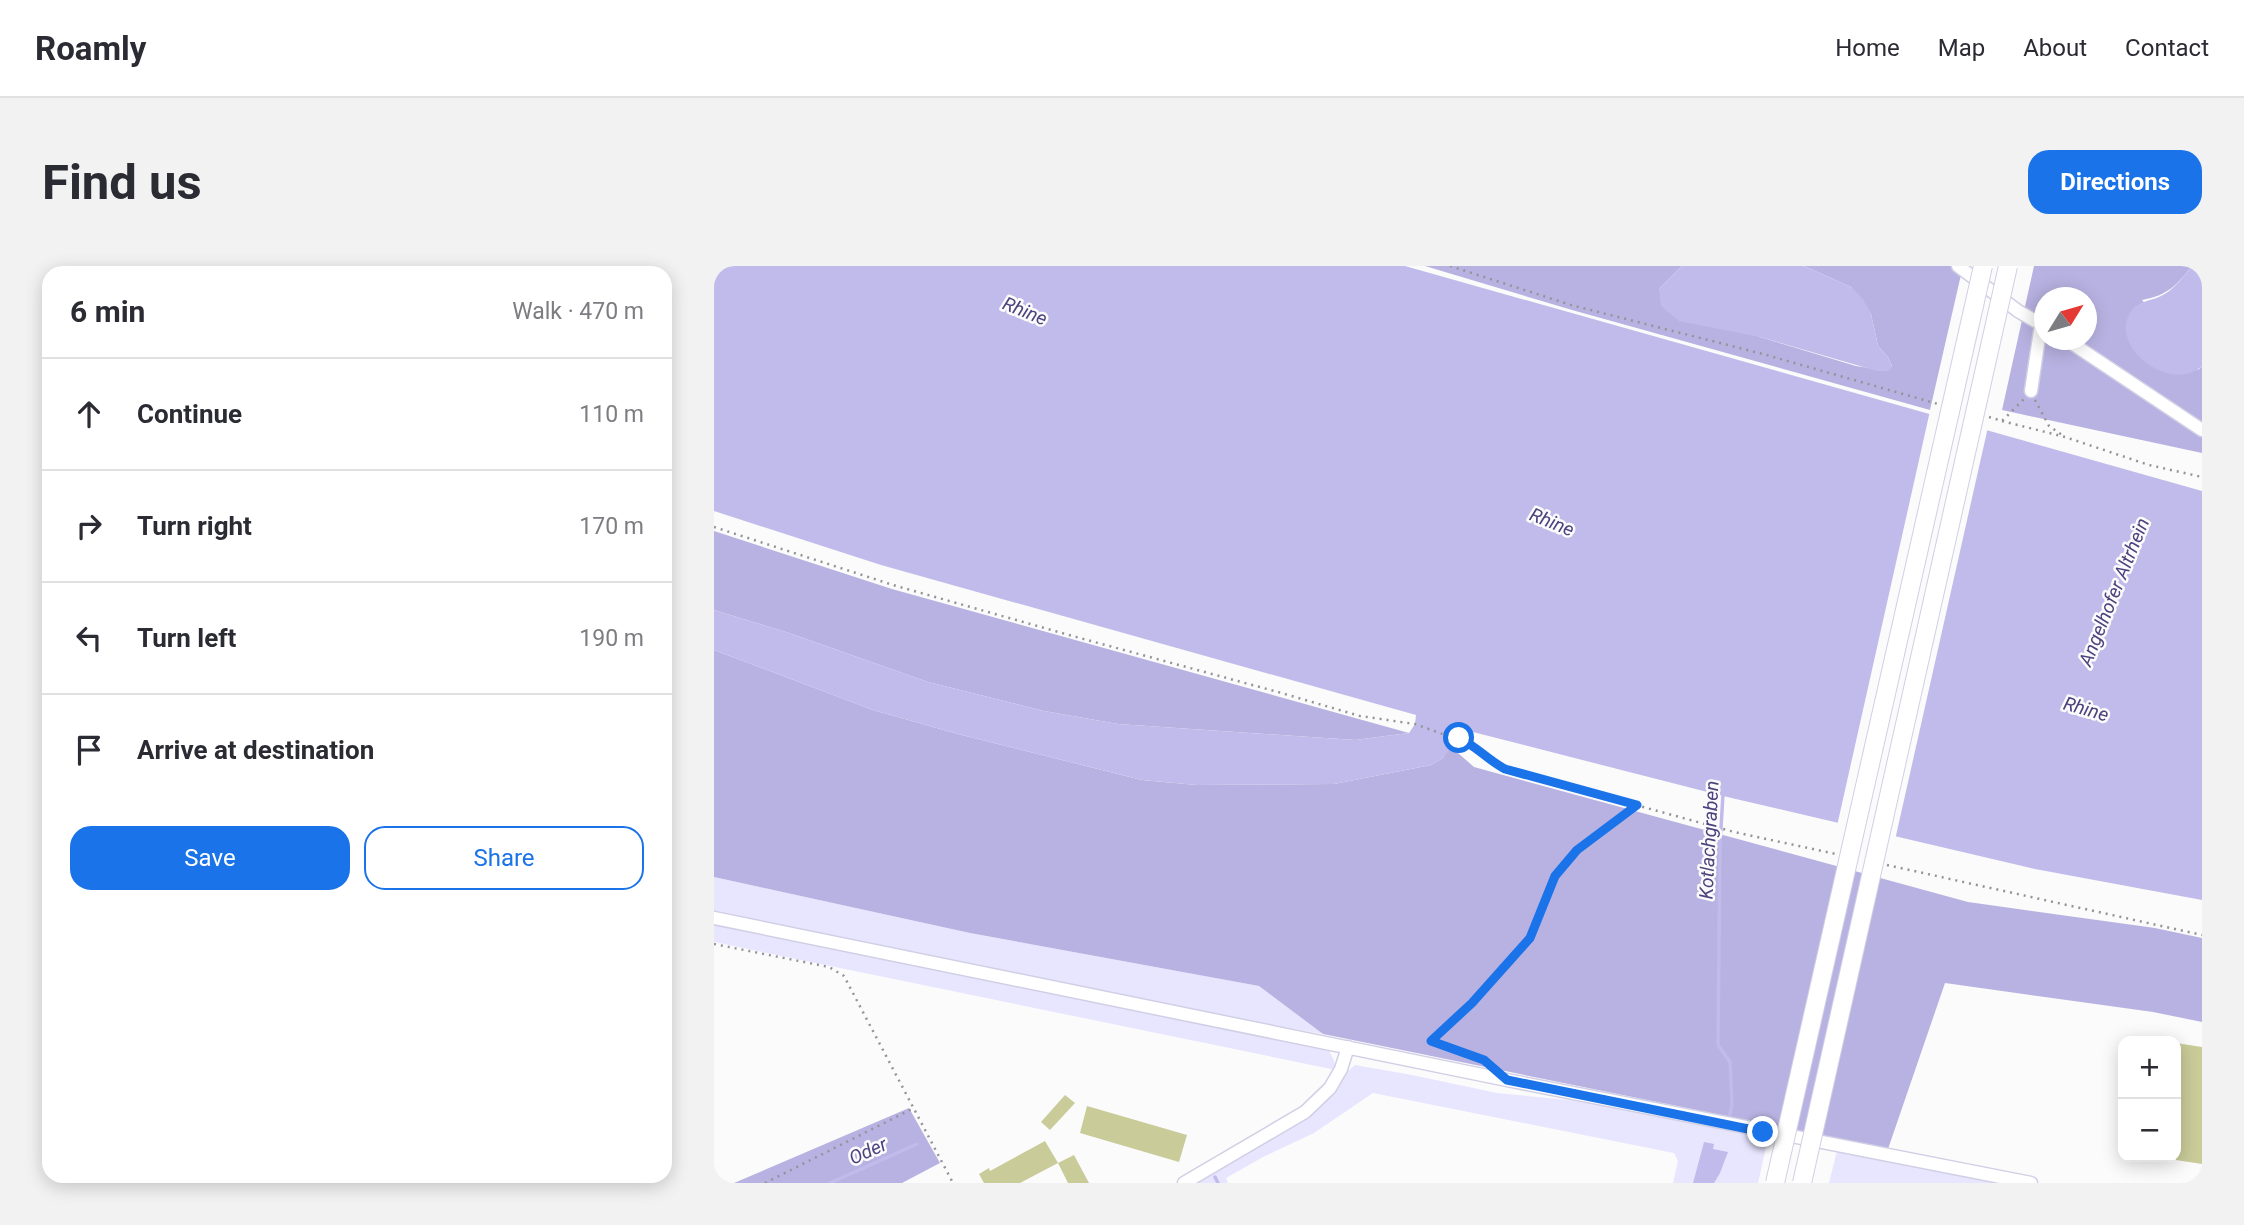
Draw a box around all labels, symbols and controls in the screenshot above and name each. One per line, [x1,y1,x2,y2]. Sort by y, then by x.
text: Roamly [35,29,146,68]
text: Home [1835,34,1900,62]
text: Map [1938,34,1985,62]
text: About [2023,34,2087,62]
text: Contact [2125,34,2209,62]
button: Directions [2028,150,2202,214]
text: Find us [42,154,202,211]
north arrow [2034,287,2097,350]
water label: Rhine [999,292,1051,330]
text: 6 min [70,294,145,329]
text: Walk · 470 m [512,298,644,325]
icon: ahead [70,395,108,433]
text: Continue [137,399,242,429]
text: 110 m [579,401,644,428]
water label: Rhine [1526,503,1578,541]
icon: right [70,507,108,545]
text: Turn right [137,511,252,541]
text: 170 m [579,513,644,540]
water label: Angelhofer Altrhein [2073,515,2154,670]
icon: left [70,619,108,657]
text: Turn left [137,623,236,653]
text: 190 m [579,625,644,652]
water label: Rhine [2061,692,2111,726]
route start [1443,722,1474,753]
icon: arrive [70,731,108,769]
text: Arrive at destination [137,735,374,765]
water label: Kotlachgraben [1694,780,1724,900]
button: Save [70,826,350,890]
button: Share [364,826,644,890]
map controls [2118,1036,2181,1162]
button: + [2118,1036,2181,1099]
button: − [2118,1099,2181,1162]
route end [1747,1116,1778,1147]
water label: Oder [845,1132,891,1169]

